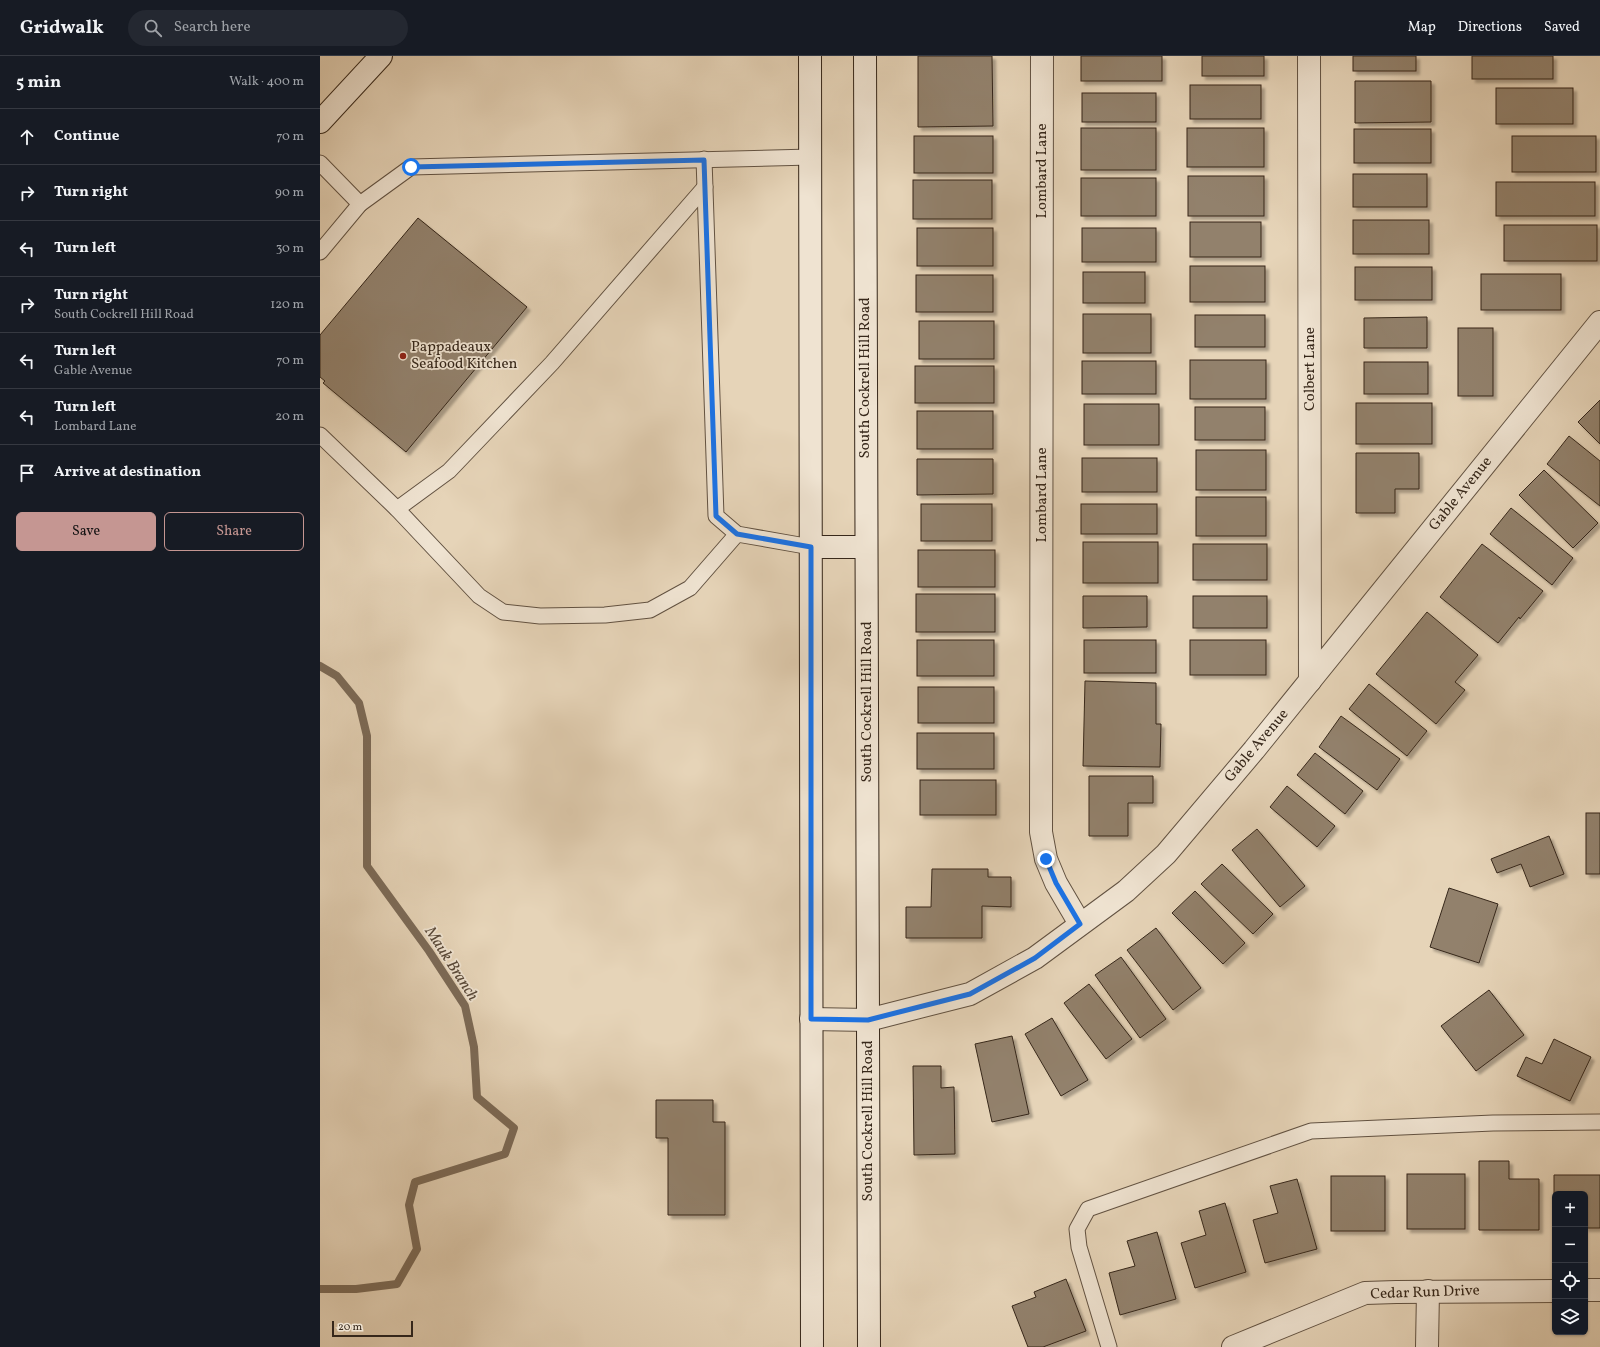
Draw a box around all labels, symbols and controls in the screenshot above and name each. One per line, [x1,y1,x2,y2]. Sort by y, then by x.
search box [128,10,408,46]
text: Gridwalk [20,15,104,41]
icon: search [142,17,164,39]
text: Search here [174,17,251,38]
text: Map [1408,18,1436,37]
text: Directions [1458,18,1522,37]
text: Saved [1544,18,1580,37]
text: 5 min [16,71,61,94]
text: Walk · 400 m [229,73,304,91]
street label: Lombard Lane [1032,123,1053,219]
icon: ahead [16,126,38,148]
text: Continue [54,126,119,147]
text: 70 m [276,128,304,146]
route start [402,158,420,176]
icon: right [16,182,38,204]
text: Turn right [54,182,128,203]
text: 90 m [275,184,304,202]
icon: left [16,238,38,260]
text: Turn left [54,238,116,259]
text: 30 m [276,240,304,258]
text: Turn right [54,285,128,306]
icon: right [16,294,38,316]
text: 120 m [270,296,304,314]
street label: South Cockrell Hill Road [855,297,876,459]
text: South Cockrell Hill Road [54,306,194,324]
street label: Colbert Lane [1300,327,1321,411]
place label: Pappadeaux Seafood Kitchen [411,337,518,375]
text: Turn left [54,341,116,362]
icon: left [16,350,38,372]
marker: Pappadeaux Seafood Kitchen [398,351,408,361]
text: 70 m [276,352,304,370]
text: Gable Avenue [54,362,132,380]
text: Turn left [54,397,116,418]
icon: left [16,406,38,428]
text: 20 m [275,408,304,426]
text: Lombard Lane [54,418,136,436]
street label: Lombard Lane [1032,447,1053,543]
street label: Gable Avenue [1424,452,1498,536]
icon: arrive [16,462,38,484]
text: Arrive at destination [54,462,201,483]
button: Save [16,512,156,551]
button: Share [164,512,304,551]
street label: South Cockrell Hill Road [857,621,878,783]
street label: Gable Avenue [1220,705,1294,787]
route end [1037,850,1055,868]
water label: Mauk Branch [418,922,483,1005]
street label: South Cockrell Hill Road [858,1040,879,1202]
map controls [1552,1191,1588,1335]
button: + [1552,1191,1588,1227]
button: − [1552,1227,1588,1263]
button: locate [1552,1263,1588,1299]
street label: Cedar Run Drive [1370,1281,1480,1305]
button: layers [1552,1299,1588,1335]
scale bar [332,1319,413,1338]
text: 20 m [338,1320,362,1335]

